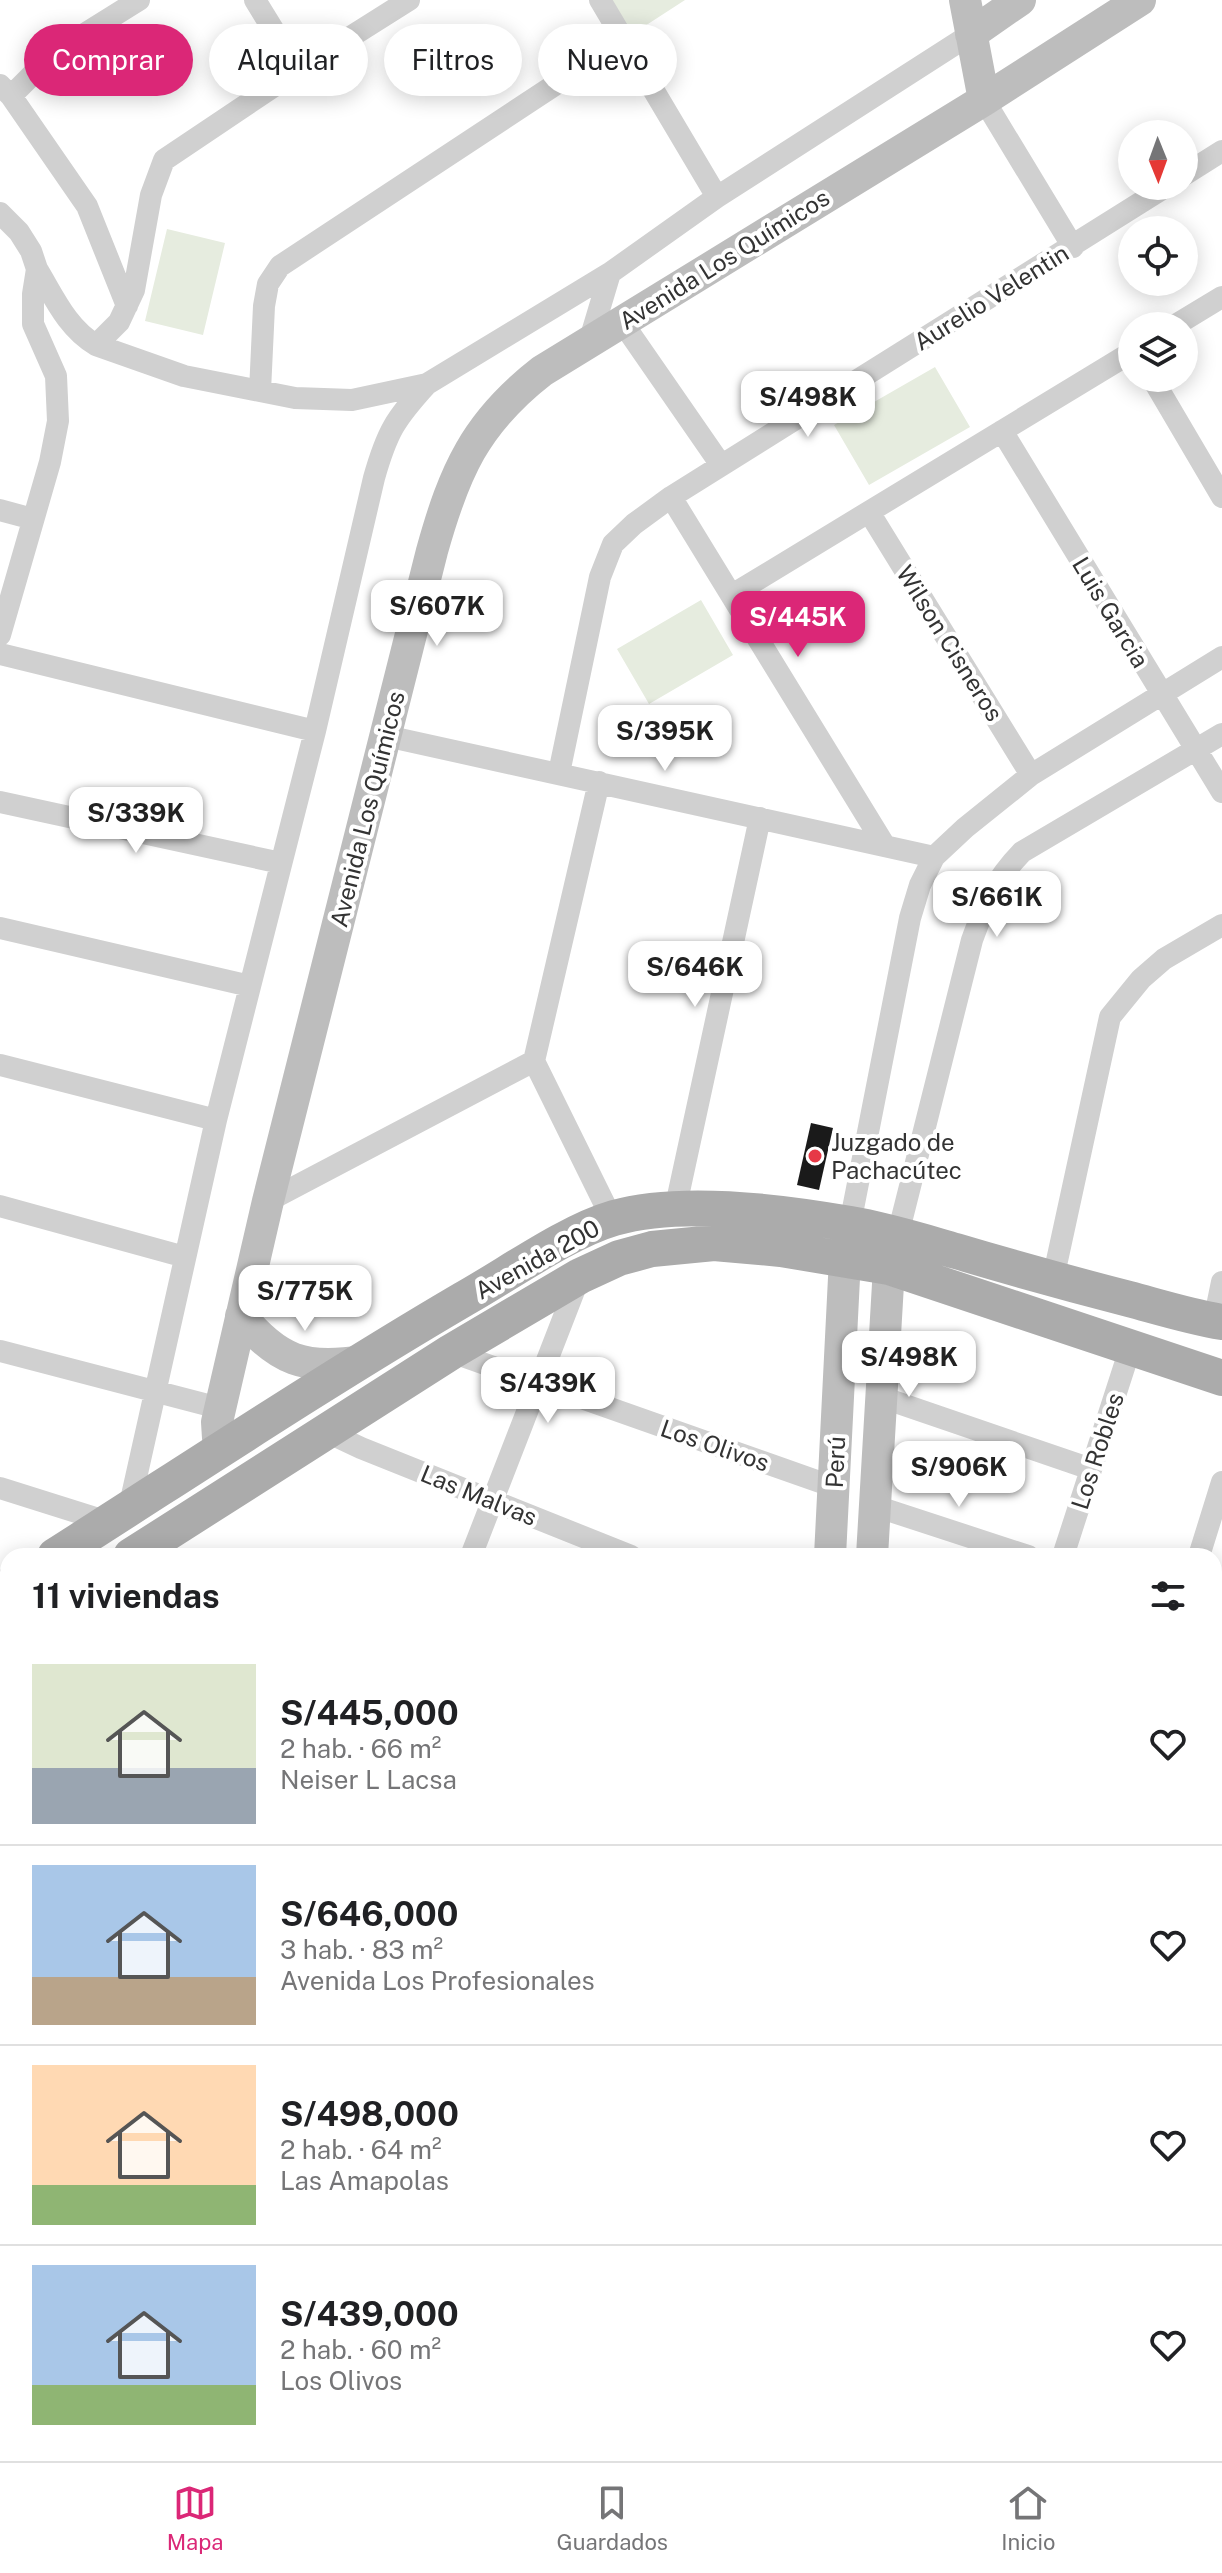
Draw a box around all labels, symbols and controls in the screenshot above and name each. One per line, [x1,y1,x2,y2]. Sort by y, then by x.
chip: Comprar [24,24,193,96]
chip: Alquilar [209,24,368,96]
chip: Filtros [384,24,522,96]
chip: Nuevo [538,24,677,96]
north arrow [1118,120,1198,200]
map controls [1118,120,1198,392]
street label: Avenida Los Químicos [614,183,834,335]
button: locate [1118,216,1198,296]
street label: Aurelio Velentin [909,238,1073,356]
button: layers [1118,312,1198,392]
pin: S/498K [743,371,873,439]
text: S/498K [759,381,857,412]
street label: Luis Garcia [1067,552,1155,672]
street label: Wilson Cisneros [891,560,1009,726]
pin: S/607K [372,580,502,648]
text: S/607K [389,590,485,621]
pin: S/445K [733,591,863,659]
text: S/445K [749,601,847,632]
street label: Avenida Los Químicos [324,688,410,930]
pin: S/395K [600,705,730,773]
text: S/395K [616,715,714,746]
pin: S/339K [71,787,201,855]
text: S/339K [87,797,185,828]
pin: S/661K [932,871,1062,939]
text: S/661K [951,881,1043,912]
pin: S/646K [630,941,760,1009]
text: S/646K [646,951,744,982]
place label: Juzgado de Pachacútec [831,1128,962,1184]
marker: Juzgado de Pachacútec [806,1147,824,1165]
street label: Avenida 200 [470,1213,604,1305]
pin: S/775K [240,1265,370,1333]
text: S/775K [257,1275,353,1306]
pin: S/498K [844,1331,974,1399]
text: S/498K [860,1341,958,1372]
pin: S/439K [483,1357,613,1425]
text: S/439K [499,1367,597,1398]
street label: Los Robles [1065,1389,1129,1513]
street label: Los Olivos [657,1413,773,1477]
street label: Perú [820,1435,850,1489]
pin: S/906K [894,1441,1024,1509]
text: S/906K [910,1451,1008,1482]
street label: Las Malvas [417,1459,541,1531]
icon: filters [1146,1574,1190,1618]
text: 11 viviendas [32,1576,220,1616]
text: S/445,000 [280,1693,459,1733]
icon: home [96,1696,192,1792]
icon: heart [1146,1722,1190,1766]
text: 2 hab. · 66 m² [280,1733,441,1764]
text: Neiser L Lacsa [280,1764,457,1795]
text: S/646,000 [280,1894,459,1934]
icon: home [96,1897,192,1993]
icon: heart [1146,1923,1190,1967]
text: 3 hab. · 83 m² [280,1934,443,1965]
text: Avenida Los Profesionales [280,1965,595,1996]
text: S/498,000 [280,2094,459,2134]
icon: home [96,2097,192,2193]
icon: heart [1146,2123,1190,2167]
text: 2 hab. · 64 m² [280,2134,442,2165]
text: Las Amapolas [280,2165,449,2196]
text: S/439,000 [280,2294,459,2334]
icon: home [96,2297,192,2393]
icon: heart [1146,2323,1190,2367]
text: 2 hab. · 60 m² [280,2334,441,2365]
text: Los Olivos [280,2365,402,2396]
tab: Mapa [167,2481,223,2555]
tab: Guardados [557,2481,668,2555]
tab: Inicio [1001,2481,1055,2555]

